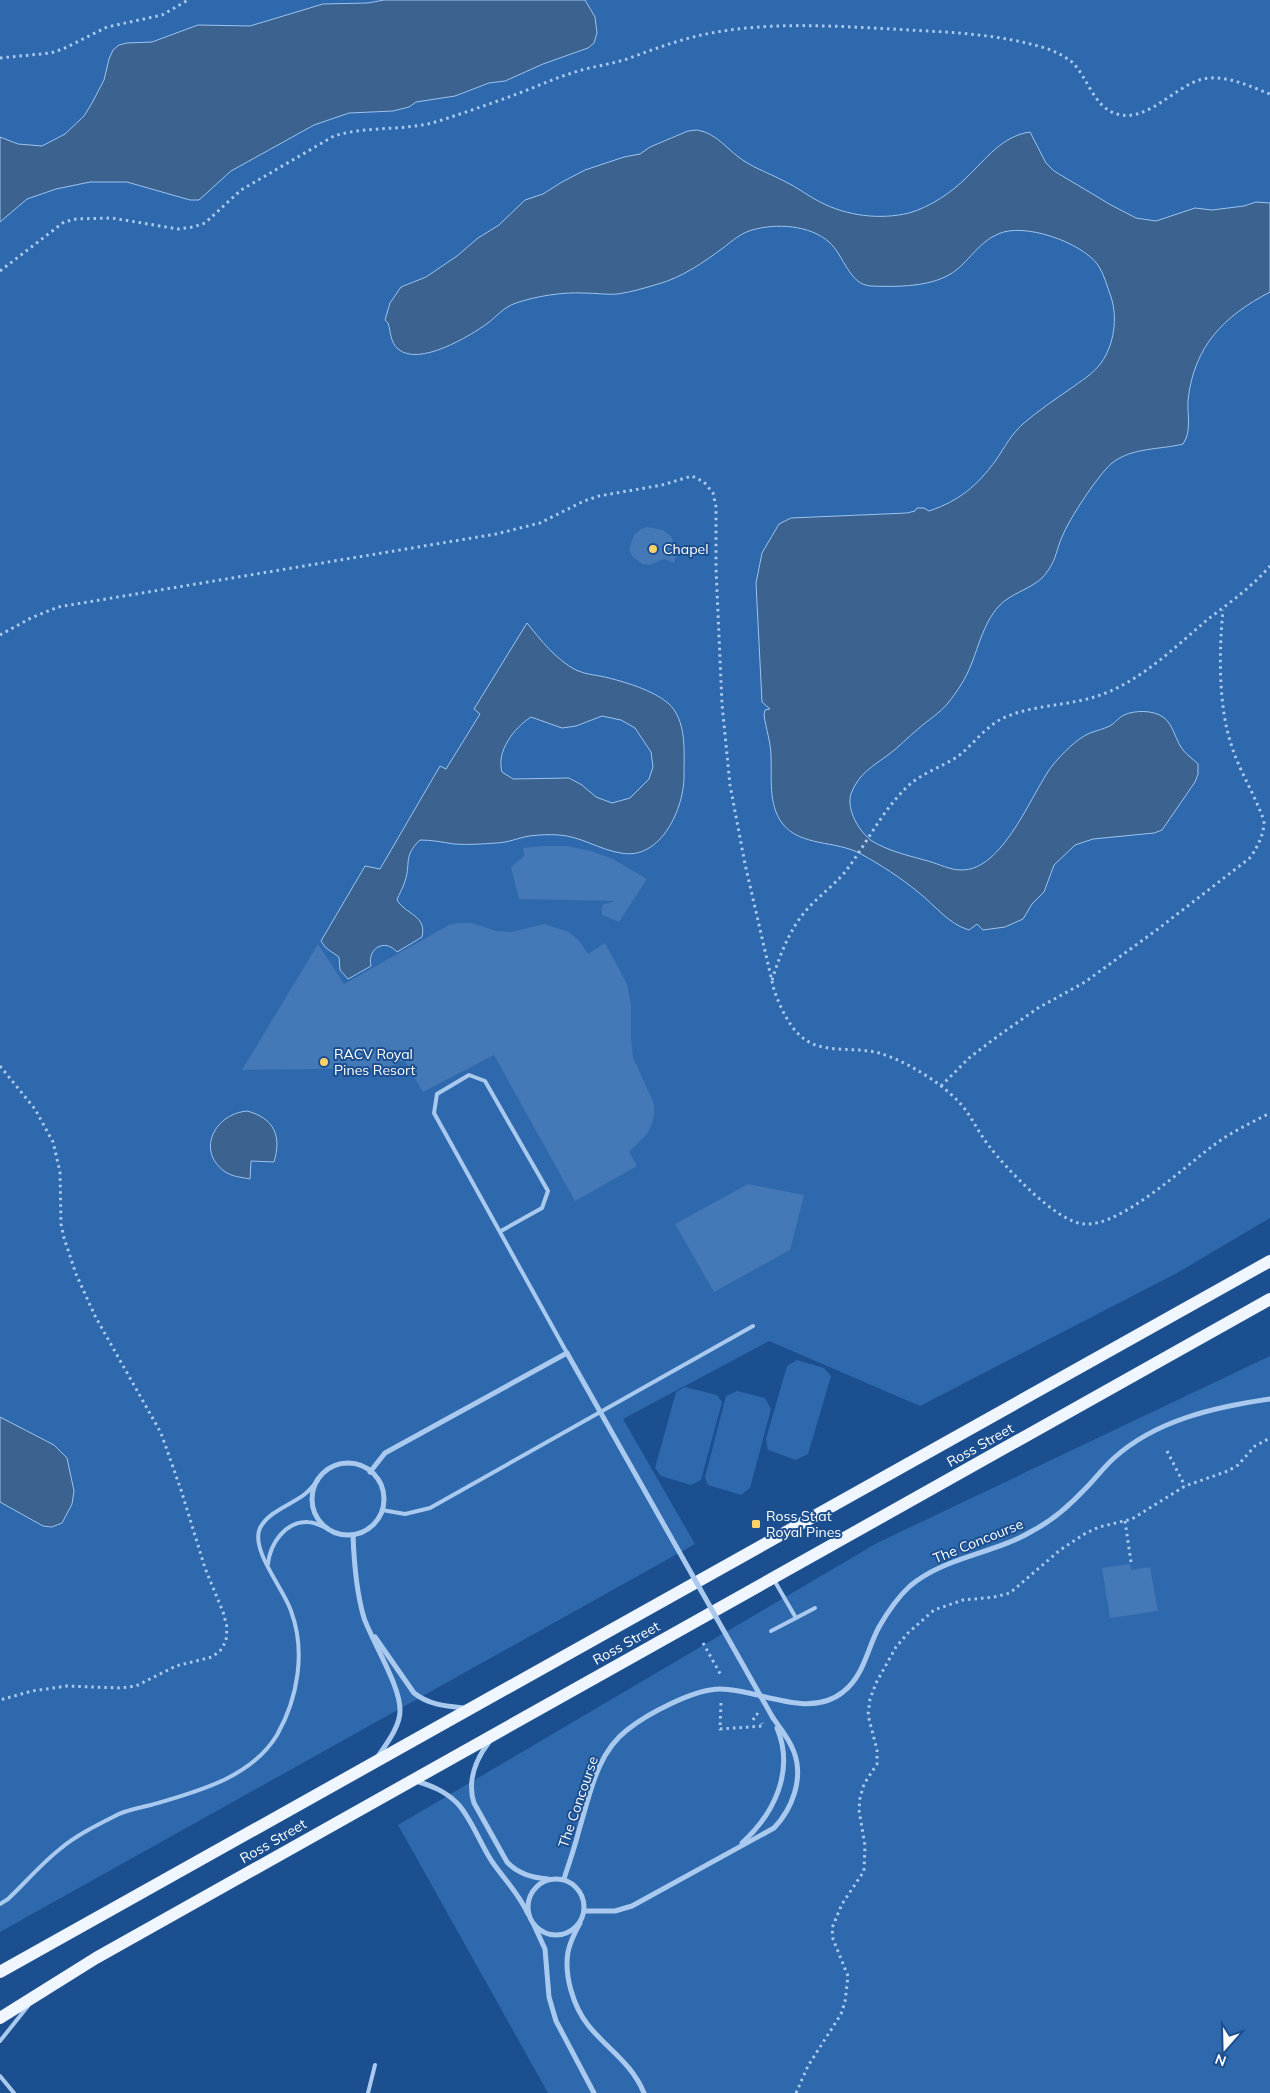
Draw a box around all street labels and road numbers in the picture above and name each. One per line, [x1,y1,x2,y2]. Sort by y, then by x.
street label: Ross Street [943,1419,1017,1471]
street label: The Concourse [930,1515,1026,1567]
street label: Ross Street [589,1617,663,1669]
street label: The Concourse [554,1754,602,1850]
street label: Ross Street [237,1815,310,1867]

